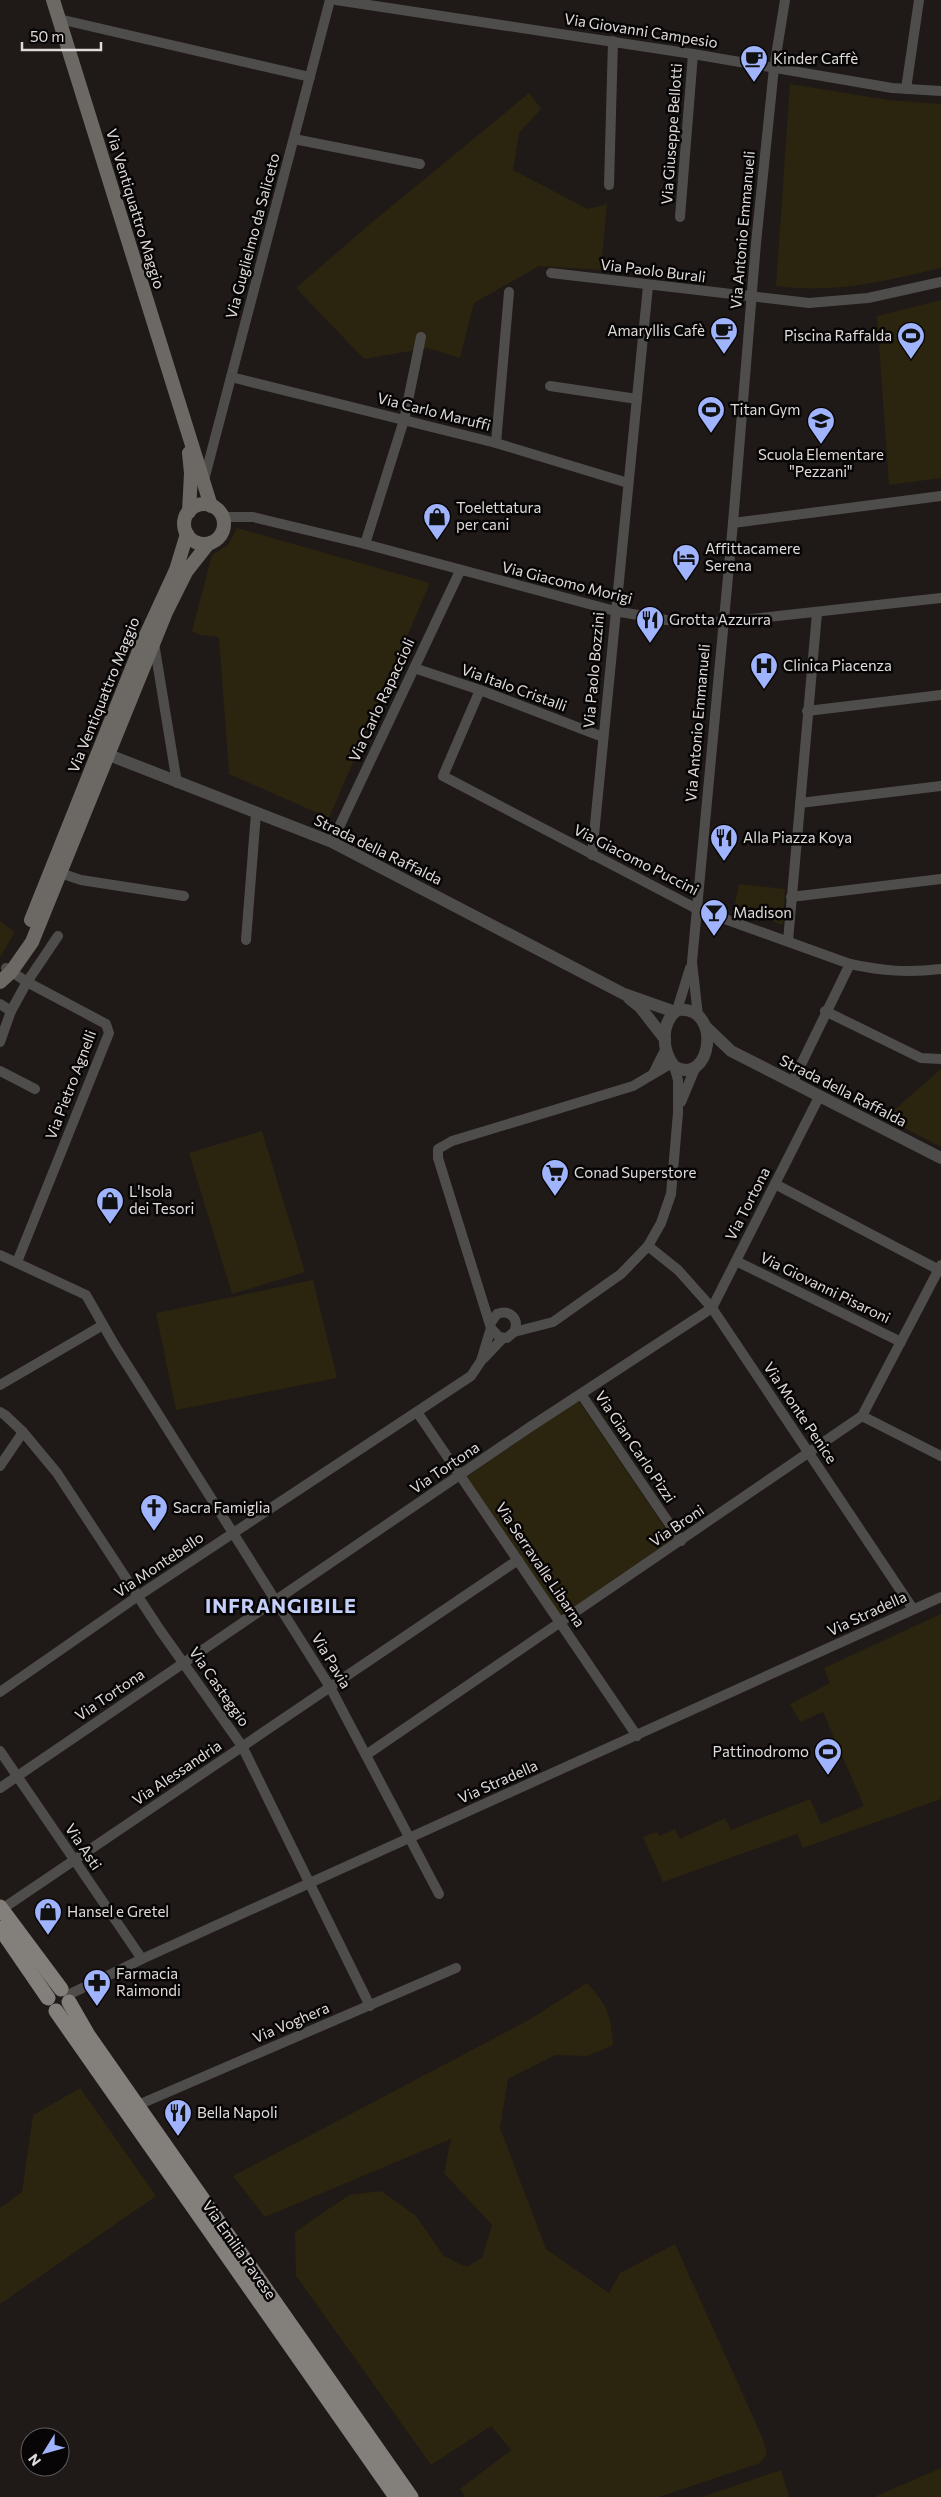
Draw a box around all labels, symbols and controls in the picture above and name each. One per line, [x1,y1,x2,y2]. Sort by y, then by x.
street label: Via Giovanni Campesio [563,9,719,51]
scale bar [22,20,101,52]
text: 50 m [30,27,64,45]
cafe icon: Kinder Caffè [739,44,769,83]
place label: Kinder Caffè [773,49,858,67]
street label: Via Giuseppe Bellotti [657,63,685,205]
street label: Via Ventiquattro Maggio [103,126,169,291]
street label: Via Antonio Emmanueli [726,150,758,310]
street label: Via Guglielmo da Saliceto [221,151,283,320]
street label: Via Paolo Burali [599,255,707,285]
cafe icon: Amaryllis Cafè [709,316,739,355]
place label: Amaryllis Cafè [607,321,705,339]
sports icon: Piscina Raffalda [896,321,926,360]
place label: Piscina Raffalda [784,326,892,344]
street label: Via Carlo Maruffi [376,388,493,434]
sports icon: Titan Gym [696,395,726,434]
place label: Titan Gym [730,400,800,418]
school or university icon: Scuola Elementare "Pezzani" [806,406,836,445]
place label: Scuola Elementare "Pezzani" [758,445,884,480]
place label: Toelettatura per cani [456,498,541,533]
shop icon: Toelettatura per cani [422,502,452,541]
place label: Affittacamere Serena [705,539,801,574]
hotel icon: Affittacamere Serena [671,543,701,582]
street label: Via Giacomo Morigi [500,557,634,607]
restaurant icon: Grotta Azzurra [635,605,665,644]
place label: Grotta Azzurra [669,610,771,628]
street label: Via Paolo Bozzini [579,611,607,729]
street label: Via Ventiquattro Maggio [64,614,143,775]
street label: Via Carlo Rapaccioli [345,635,418,764]
street label: Via Antonio Emmanueli [681,643,713,803]
hospital icon: Clinica Piacenza [749,651,779,690]
place label: Clinica Piacenza [783,656,892,674]
street label: Via Italo Cristalli [459,660,570,715]
street label: Strada della Raffalda [312,810,445,888]
street label: Via Giacomo Puccini [571,820,702,898]
restaurant icon: Alla Piazza Koya [709,823,739,862]
place label: Alla Piazza Koya [743,828,852,846]
bar icon: Madison [699,898,729,937]
place label: Madison [733,903,792,921]
street label: Via Pietro Agnelli [41,1027,99,1142]
street label: Strada della Raffalda [777,1050,910,1130]
supermarket icon: Conad Superstore [540,1158,570,1197]
place label: Conad Superstore [574,1163,696,1181]
street label: Via Tortona [721,1164,773,1243]
place label: L'Isola dei Tesori [129,1182,194,1217]
shop icon: L'Isola dei Tesori [95,1186,125,1225]
street label: Via Giovanni Pisaroni [757,1248,894,1326]
street label: Via Monte Penice [760,1358,841,1467]
street label: Via Gian Carlo Pizzi [592,1387,680,1506]
street label: Via Tortona [406,1437,483,1497]
church icon: Sacra Famiglia [139,1493,169,1532]
place label: Sacra Famiglia [173,1498,270,1516]
street label: Via Serravalle Libarna [492,1499,589,1630]
street label: Via Broni [646,1500,707,1550]
street label: Via Montebello [110,1528,207,1601]
street label: Via Stradella [824,1587,909,1639]
district label: INFRANGIBILE [205,1593,357,1617]
street label: Via Pavia [308,1630,355,1691]
street label: Via Casteggio [186,1643,254,1730]
street label: Via Tortona [71,1664,148,1724]
street label: Via Alessandria [129,1736,224,1809]
sports icon: Pattinodromo [813,1737,843,1776]
place label: Pattinodromo [713,1742,809,1760]
street label: Via Stradella [455,1755,540,1807]
street label: Via Asti [62,1820,106,1873]
shop icon: Hansel e Gretel [33,1897,63,1936]
place label: Hansel e Gretel [67,1902,169,1920]
place label: Farmacia Raimondi [116,1964,181,1999]
pharmacy icon: Farmacia Raimondi [82,1968,112,2007]
street label: Via Voghera [250,1998,332,2046]
restaurant icon: Bella Napoli [163,2098,193,2137]
place label: Bella Napoli [197,2103,278,2121]
street label: Via Emilia Pavese [199,2197,281,2302]
north arrow [20,2427,70,2477]
text: N [24,2451,44,2469]

